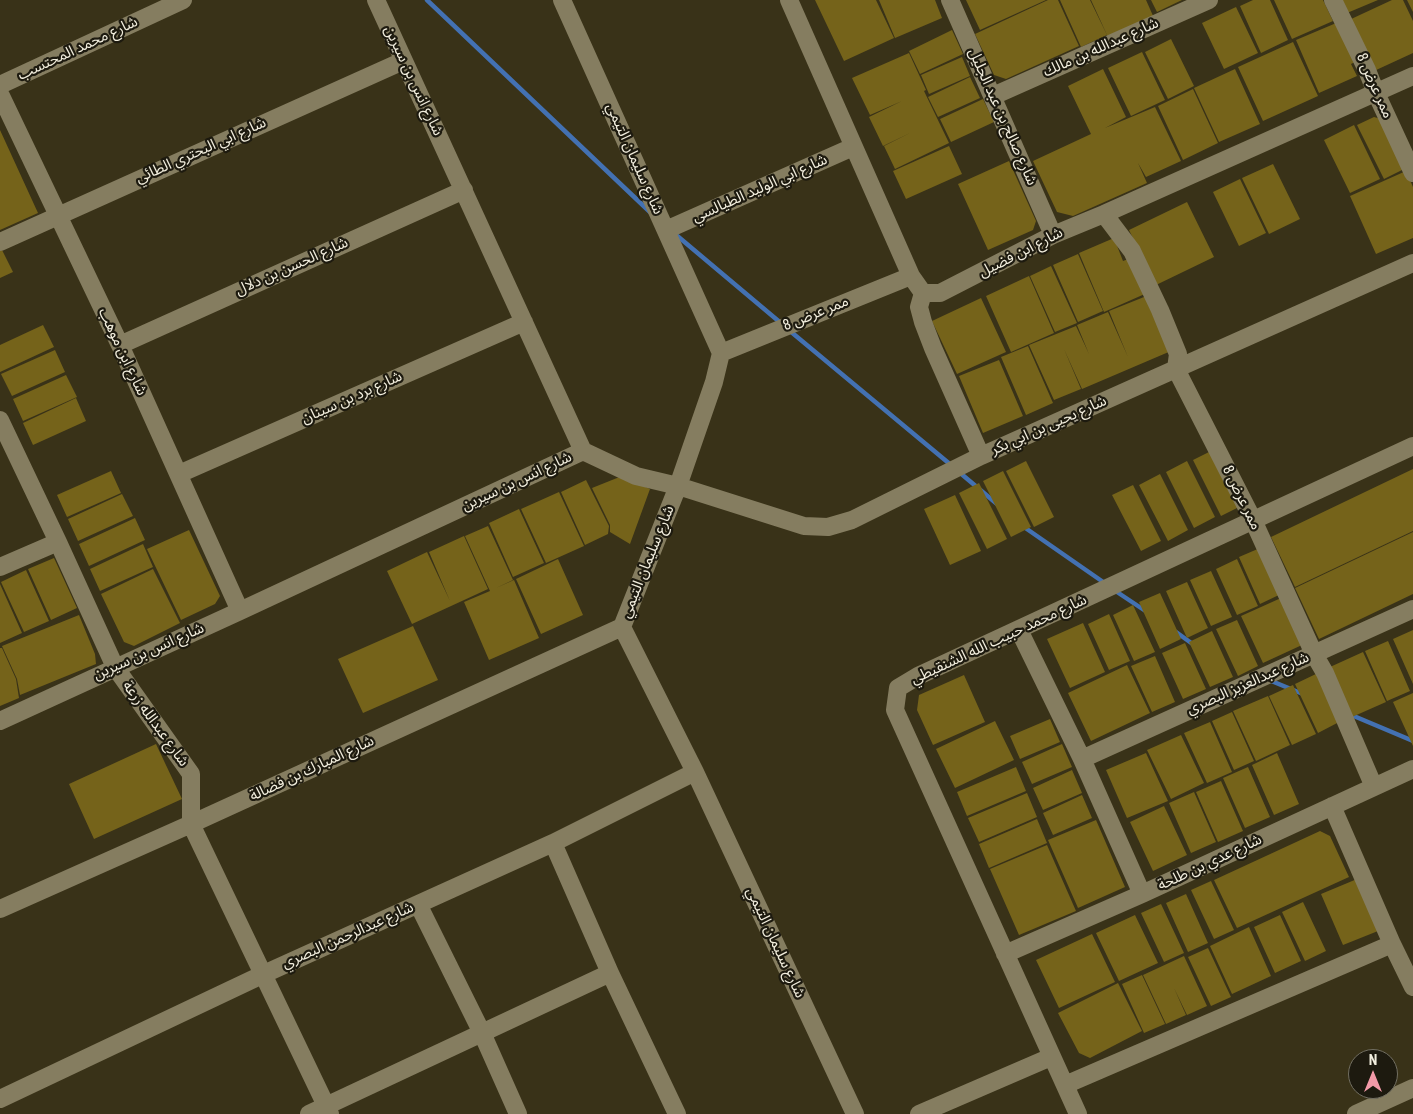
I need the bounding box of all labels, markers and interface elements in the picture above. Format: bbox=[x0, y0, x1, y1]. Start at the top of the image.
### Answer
street label: شارع محمد المحتسب bbox=[15, 13, 141, 85]
street label: شارع عبدالله بن مالك bbox=[1040, 14, 1162, 82]
street label: شارع انس بن سيرين bbox=[380, 23, 446, 139]
street label: شارع صالح بن عبد الجليل bbox=[964, 46, 1040, 188]
street label: ممر عرض 8 bbox=[1352, 51, 1396, 121]
street label: شارع سليمان التيمي bbox=[601, 101, 667, 217]
street label: شارع ابي البحتري الطائي bbox=[133, 114, 269, 188]
street label: شارع ابي الوليد الطيالسي bbox=[690, 151, 830, 227]
street label: شارع ابن فضيل bbox=[976, 224, 1066, 282]
street label: شارع الحسن بن دلال bbox=[233, 234, 351, 300]
street label: ممر عرض 8 bbox=[780, 293, 852, 335]
street label: شارع ابن موهب bbox=[94, 305, 150, 399]
street label: شارع برد بن سينان bbox=[299, 368, 405, 428]
street label: شارع يحيى بن ابي بكر bbox=[988, 392, 1110, 460]
street label: شارع انس بن سيرين bbox=[459, 449, 575, 515]
street label: ممر عرض 8 bbox=[1218, 463, 1264, 533]
street label: شارع سليمان التيمي bbox=[617, 503, 679, 621]
street label: شارع محمد حبيب الله الشنقيطي bbox=[908, 591, 1090, 689]
street label: شارع انس بن سيرين bbox=[91, 619, 207, 685]
street label: شارع عبدالعزيز البصري bbox=[1184, 649, 1312, 719]
street label: شارع عبدالله زرعة bbox=[118, 678, 192, 770]
street label: شارع المبارك بن فضالة bbox=[247, 732, 377, 806]
street label: شارع عدي بن طلحة bbox=[1155, 831, 1265, 895]
street label: شارع سليمان التيمي bbox=[742, 885, 808, 1001]
street label: شارع عبدالرحمن البصري bbox=[279, 899, 417, 973]
north arrow bbox=[1348, 1049, 1398, 1099]
text: N bbox=[1369, 1052, 1377, 1068]

